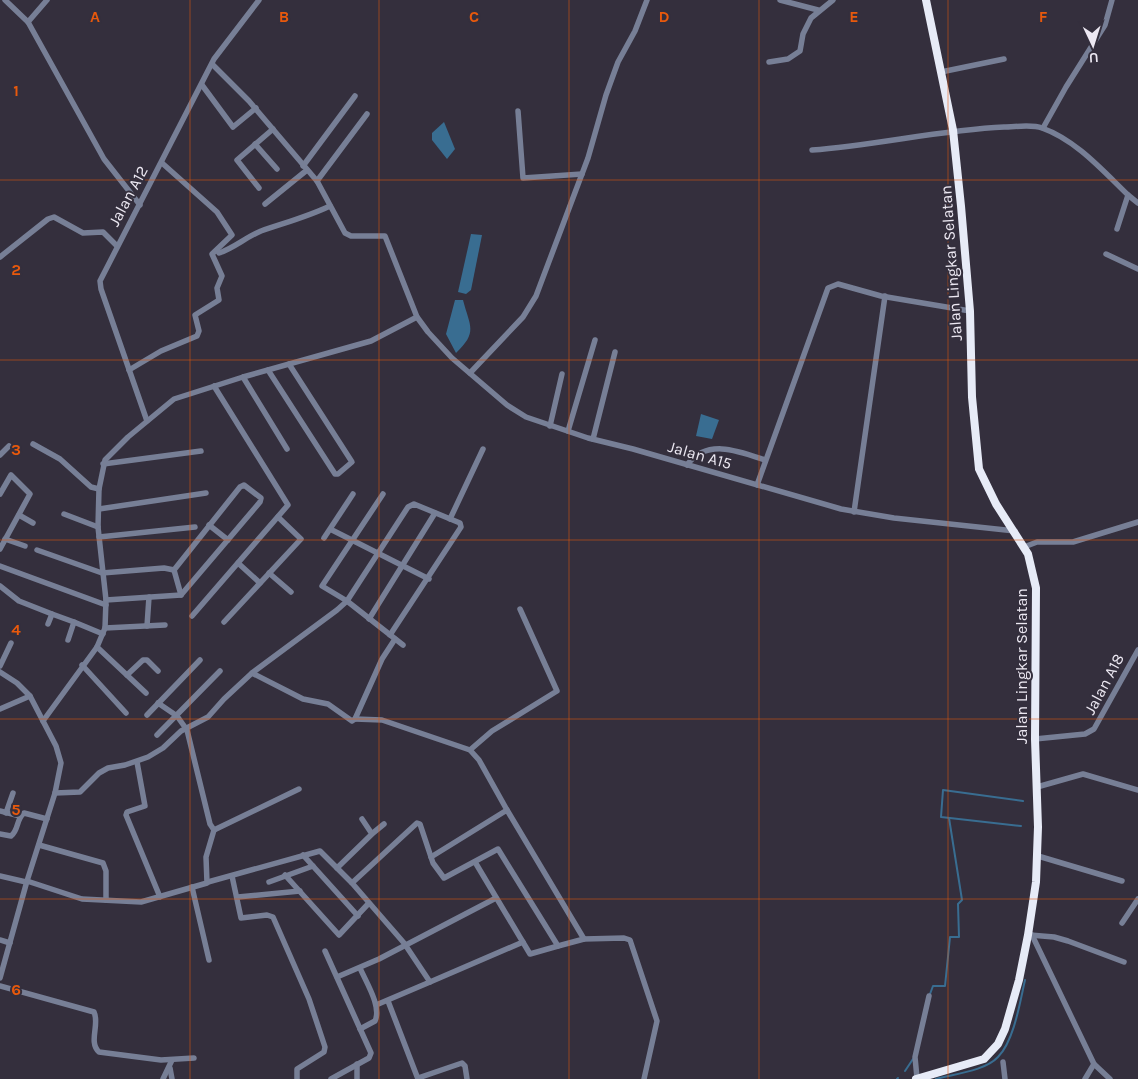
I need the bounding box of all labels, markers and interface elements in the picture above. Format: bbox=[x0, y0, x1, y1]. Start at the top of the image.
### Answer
text: A bbox=[90, 7, 100, 26]
text: B bbox=[279, 7, 289, 26]
text: C bbox=[469, 7, 479, 26]
text: D bbox=[659, 7, 670, 26]
text: E bbox=[849, 7, 859, 26]
text: F bbox=[1039, 7, 1048, 26]
north arrow bbox=[1068, 20, 1118, 70]
text: U bbox=[1088, 49, 1099, 66]
text: 1 bbox=[13, 81, 19, 100]
street label: Jalan A12 bbox=[104, 163, 152, 229]
street label: Jalan Lingkar Selatan bbox=[936, 185, 966, 341]
text: 2 bbox=[11, 260, 21, 279]
street label: Jalan A15 bbox=[666, 437, 734, 473]
text: 3 bbox=[11, 440, 21, 459]
street label: Jalan Lingkar Selatan bbox=[1012, 588, 1031, 744]
text: 4 bbox=[11, 620, 21, 639]
street label: Jalan A18 bbox=[1080, 650, 1128, 718]
text: 5 bbox=[11, 800, 21, 819]
text: 6 bbox=[11, 980, 21, 999]

